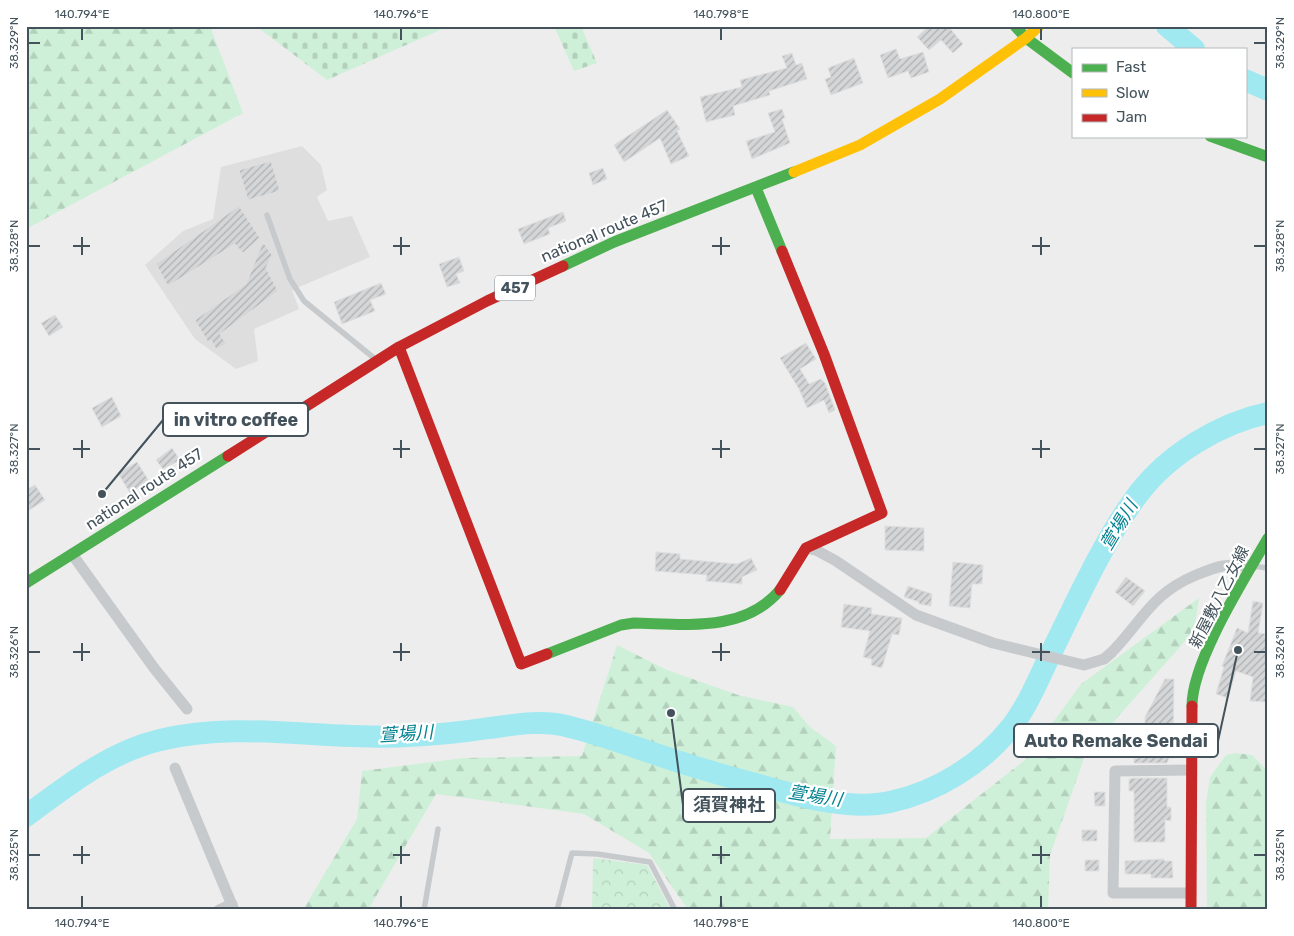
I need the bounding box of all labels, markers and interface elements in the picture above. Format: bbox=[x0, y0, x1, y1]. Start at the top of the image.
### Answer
text: 140.794°E bbox=[54, 7, 110, 21]
text: 140.796°E bbox=[373, 7, 429, 21]
text: 140.798°E bbox=[693, 7, 749, 21]
text: 140.800°E bbox=[1012, 7, 1070, 21]
text: 38.329°N bbox=[7, 17, 21, 69]
text: 38.329°N bbox=[1273, 17, 1287, 69]
legend bbox=[1072, 48, 1246, 138]
text: Fast bbox=[1116, 58, 1146, 76]
text: Slow bbox=[1116, 84, 1149, 102]
text: Jam bbox=[1116, 108, 1147, 126]
street label: national route 457 bbox=[538, 196, 670, 266]
text: 38.328°N bbox=[7, 220, 21, 272]
text: 38.328°N bbox=[1273, 220, 1287, 272]
road number: 457 bbox=[495, 276, 535, 300]
callout: in vitro coffee bbox=[163, 403, 308, 436]
text: in vitro coffee bbox=[174, 409, 299, 431]
text: 38.327°N bbox=[7, 423, 21, 475]
text: 38.327°N bbox=[1273, 423, 1287, 475]
street label: national route 457 bbox=[82, 444, 206, 534]
water label: 萱場川 bbox=[1096, 494, 1143, 554]
street label: 新屋敷八乙女線 bbox=[1185, 543, 1253, 651]
text: 38.326°N bbox=[7, 626, 21, 678]
text: 38.326°N bbox=[1273, 626, 1287, 678]
water label: 萱場川 bbox=[378, 721, 436, 747]
callout: Auto Remake Sendai bbox=[1014, 724, 1218, 757]
text: Auto Remake Sendai bbox=[1024, 730, 1208, 752]
water label: 萱場川 bbox=[787, 781, 845, 811]
callout: 須賀神社 bbox=[683, 789, 775, 822]
text: 須賀神社 bbox=[693, 794, 765, 816]
text: 38.325°N bbox=[7, 829, 21, 881]
text: 38.325°N bbox=[1273, 829, 1287, 881]
text: 140.794°E bbox=[54, 916, 110, 930]
text: 140.796°E bbox=[373, 916, 429, 930]
text: 140.798°E bbox=[693, 916, 749, 930]
text: 140.800°E bbox=[1012, 916, 1070, 930]

